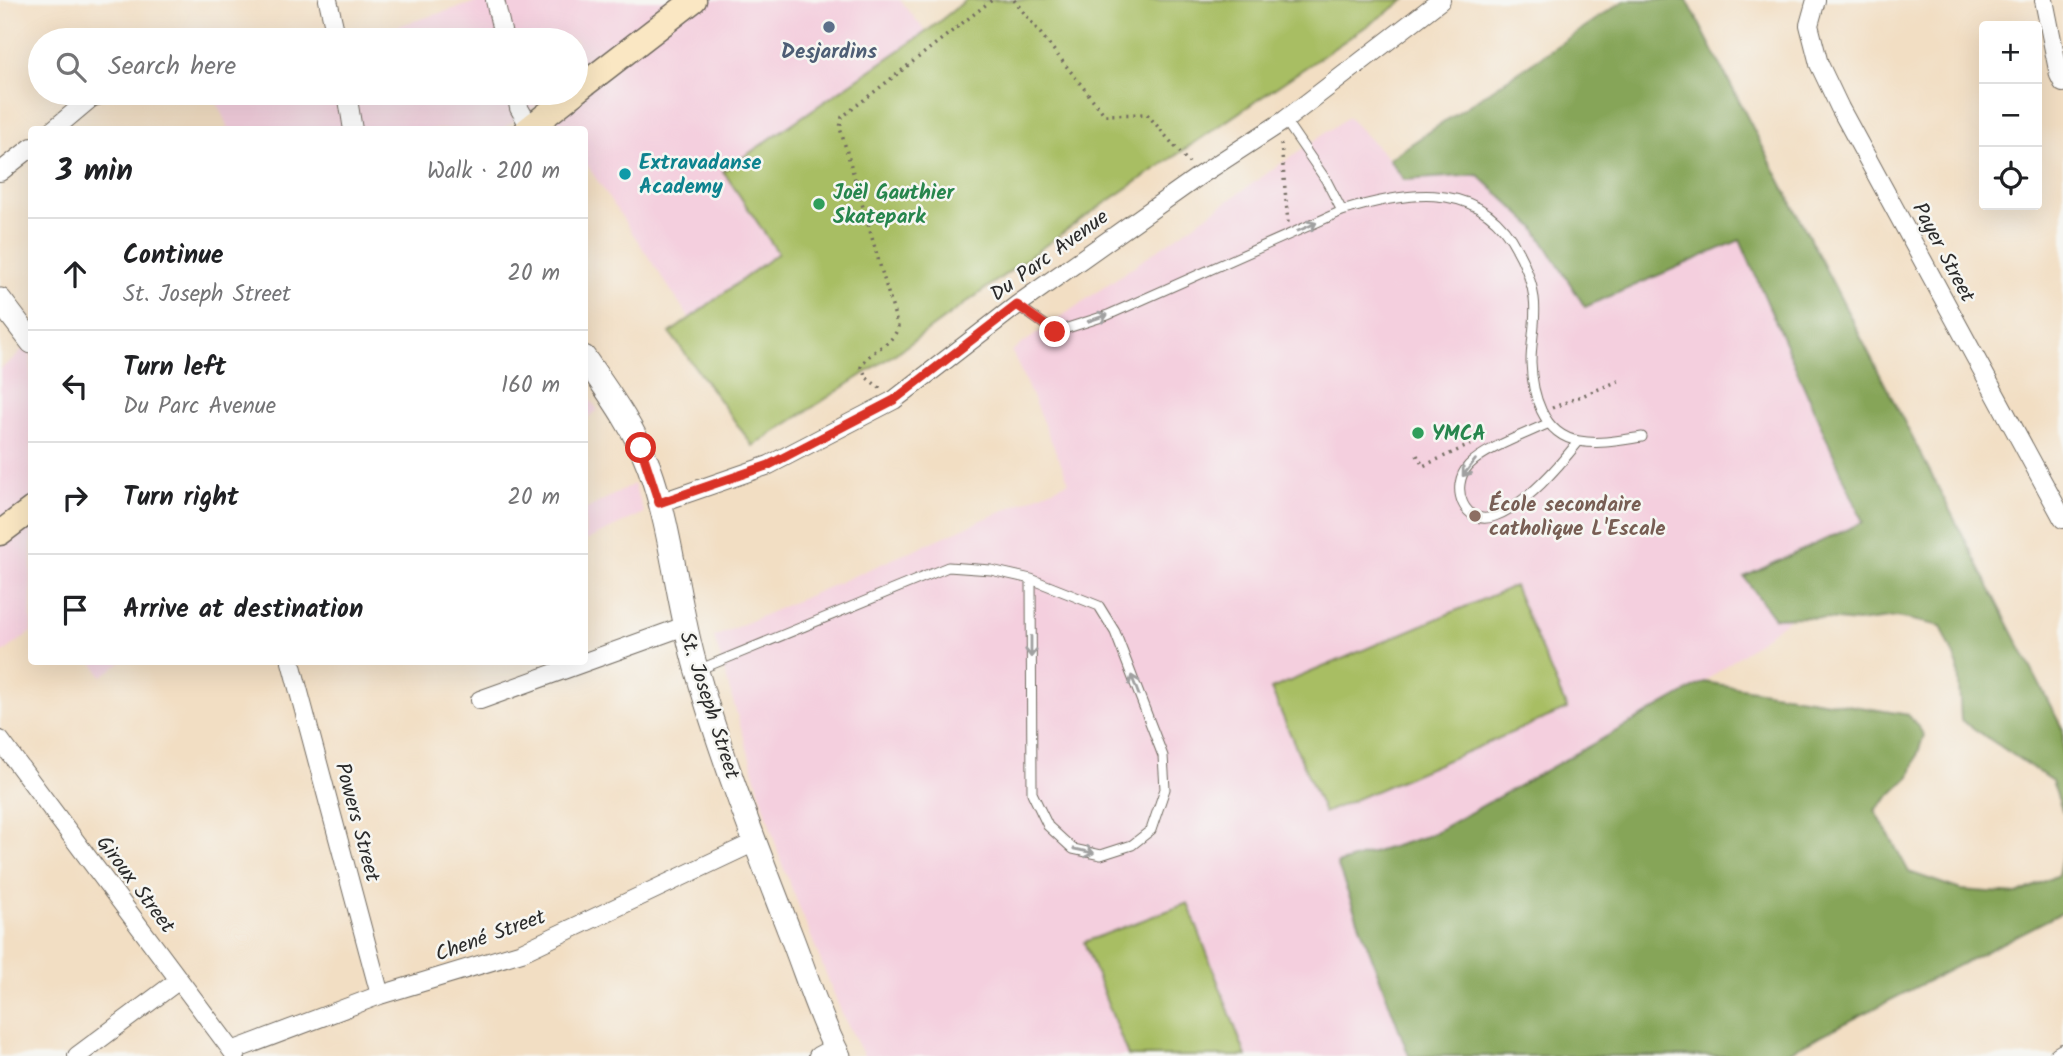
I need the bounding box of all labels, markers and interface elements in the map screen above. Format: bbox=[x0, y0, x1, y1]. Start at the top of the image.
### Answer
marker: Desjardins bbox=[821, 19, 837, 35]
map controls bbox=[1979, 21, 2042, 210]
button: + bbox=[1979, 21, 2042, 84]
search box bbox=[28, 28, 588, 105]
place label: Desjardins bbox=[781, 36, 877, 69]
text: Search here bbox=[108, 46, 236, 88]
icon: search bbox=[52, 48, 90, 86]
button: − bbox=[1979, 84, 2042, 147]
place label: Extravadanse Academy bbox=[639, 147, 762, 204]
button: locate bbox=[1979, 147, 2042, 210]
text: 3 min bbox=[56, 148, 133, 196]
text: Walk · 200 m bbox=[427, 154, 560, 190]
marker: Extravadanse Academy bbox=[617, 166, 633, 182]
place label: Joël Gauthier Skatepark bbox=[833, 177, 955, 234]
marker: Joël Gauthier Skatepark bbox=[811, 196, 827, 212]
street label: Payer Street bbox=[1902, 197, 1983, 309]
street label: Du Parc Avenue bbox=[984, 201, 1117, 311]
one-way arrow bbox=[1296, 220, 1317, 233]
text: Continue bbox=[123, 235, 224, 277]
icon: ahead bbox=[56, 255, 94, 293]
text: 20 m bbox=[508, 256, 560, 292]
text: St. Joseph Street bbox=[123, 277, 291, 313]
one-way arrow bbox=[1087, 311, 1109, 323]
route end bbox=[1039, 316, 1070, 347]
text: Turn left bbox=[123, 347, 226, 389]
icon: left bbox=[56, 367, 94, 405]
text: 160 m bbox=[501, 368, 560, 404]
text: Du Parc Avenue bbox=[123, 389, 276, 425]
place label: YMCA bbox=[1432, 418, 1486, 451]
marker: YMCA bbox=[1410, 425, 1426, 441]
route start bbox=[625, 432, 656, 463]
one-way arrow bbox=[1462, 458, 1477, 476]
text: Turn right bbox=[123, 477, 239, 519]
icon: right bbox=[56, 479, 94, 517]
text: 20 m bbox=[508, 480, 560, 516]
place label: École secondaire catholique L'Escale bbox=[1489, 489, 1666, 546]
marker: École secondaire catholique L'Escale bbox=[1467, 508, 1483, 524]
text: Arrive at destination bbox=[123, 589, 363, 631]
icon: arrive bbox=[56, 591, 94, 629]
street label: St. Joseph Street bbox=[669, 627, 748, 784]
one-way arrow bbox=[1024, 636, 1038, 659]
one-way arrow bbox=[1128, 674, 1141, 696]
street label: Powers Street bbox=[325, 759, 389, 886]
street label: Giroux Street bbox=[87, 829, 183, 941]
one-way arrow bbox=[1072, 845, 1095, 859]
street label: Chené Street bbox=[431, 901, 551, 972]

